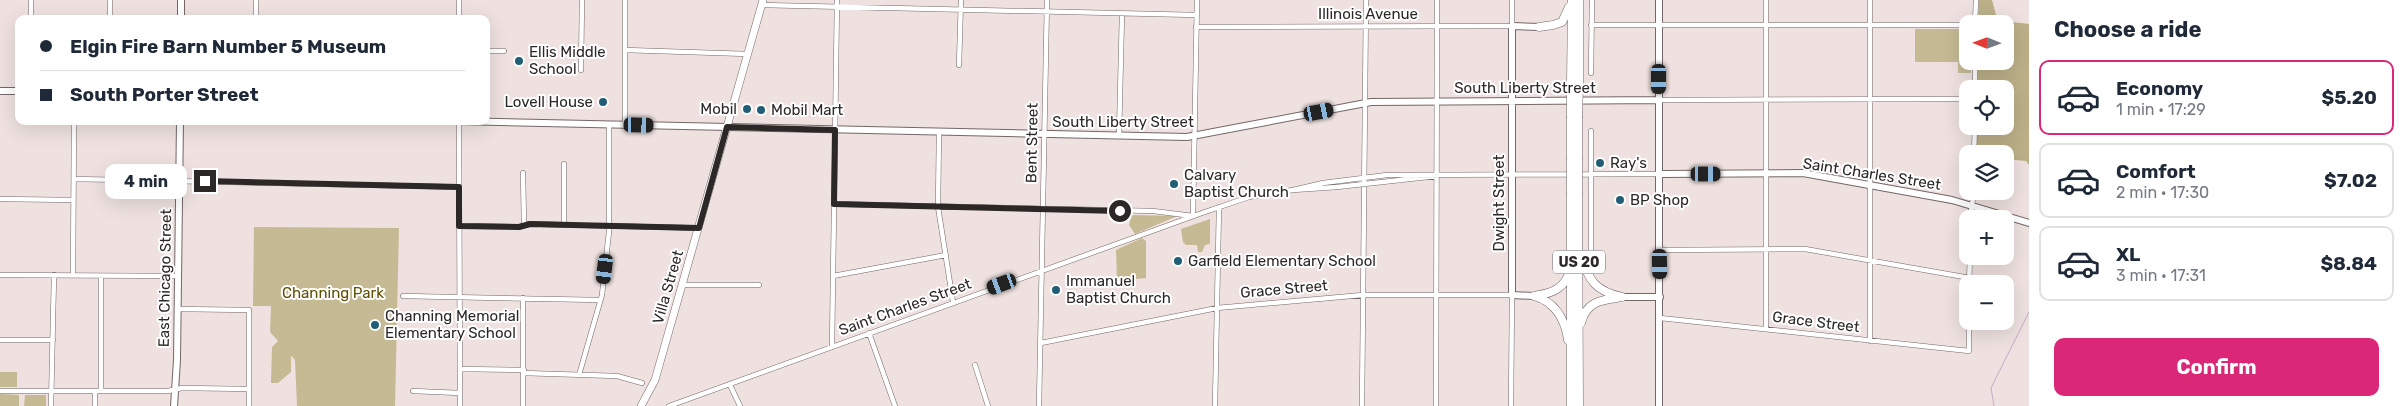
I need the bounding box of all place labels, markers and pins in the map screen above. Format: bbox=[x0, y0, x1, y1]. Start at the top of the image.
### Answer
place label: Ellis Middle School bbox=[529, 43, 606, 78]
marker: Ellis Middle School bbox=[513, 55, 525, 67]
place label: Lovell House bbox=[505, 93, 593, 111]
marker: Lovell House bbox=[597, 96, 609, 108]
place label: Mobil bbox=[700, 100, 737, 118]
place label: Mobil Mart bbox=[771, 101, 843, 119]
marker: Mobil bbox=[741, 103, 753, 115]
marker: Mobil Mart bbox=[755, 104, 767, 116]
place label: Ray's bbox=[1610, 154, 1647, 172]
marker: Ray's bbox=[1594, 157, 1606, 169]
place label: Calvary Baptist Church bbox=[1184, 166, 1289, 201]
marker: Calvary Baptist Church bbox=[1168, 178, 1180, 190]
place label: BP Shop bbox=[1630, 191, 1689, 209]
marker: BP Shop bbox=[1614, 194, 1626, 206]
place label: Garfield Elementary School bbox=[1188, 252, 1376, 270]
marker: Garfield Elementary School bbox=[1172, 255, 1184, 267]
place label: Immanuel Baptist Church bbox=[1066, 272, 1171, 307]
marker: Immanuel Baptist Church bbox=[1050, 284, 1062, 296]
place label: Channing Memorial Elementary School bbox=[385, 307, 519, 342]
marker: Channing Memorial Elementary School bbox=[369, 319, 381, 331]

